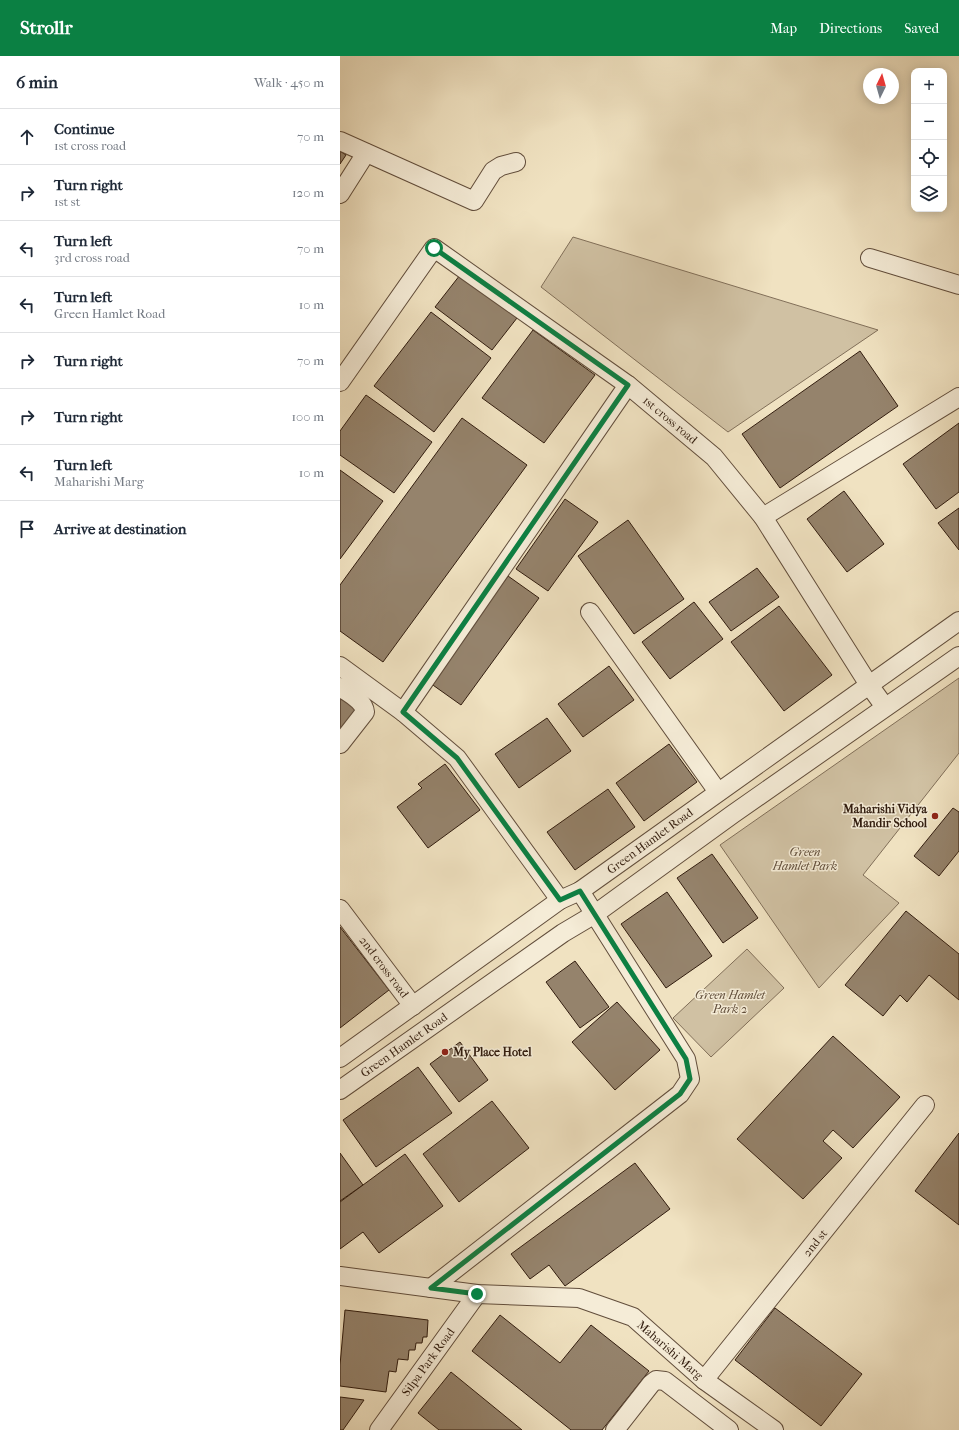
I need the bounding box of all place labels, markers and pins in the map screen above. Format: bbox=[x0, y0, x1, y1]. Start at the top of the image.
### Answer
place label: Maharishi Vidya Mandir School bbox=[842, 802, 928, 830]
marker: Maharishi Vidya Mandir School bbox=[930, 811, 940, 821]
place label: My Place Hotel bbox=[452, 1045, 532, 1060]
marker: My Place Hotel bbox=[440, 1047, 450, 1057]

